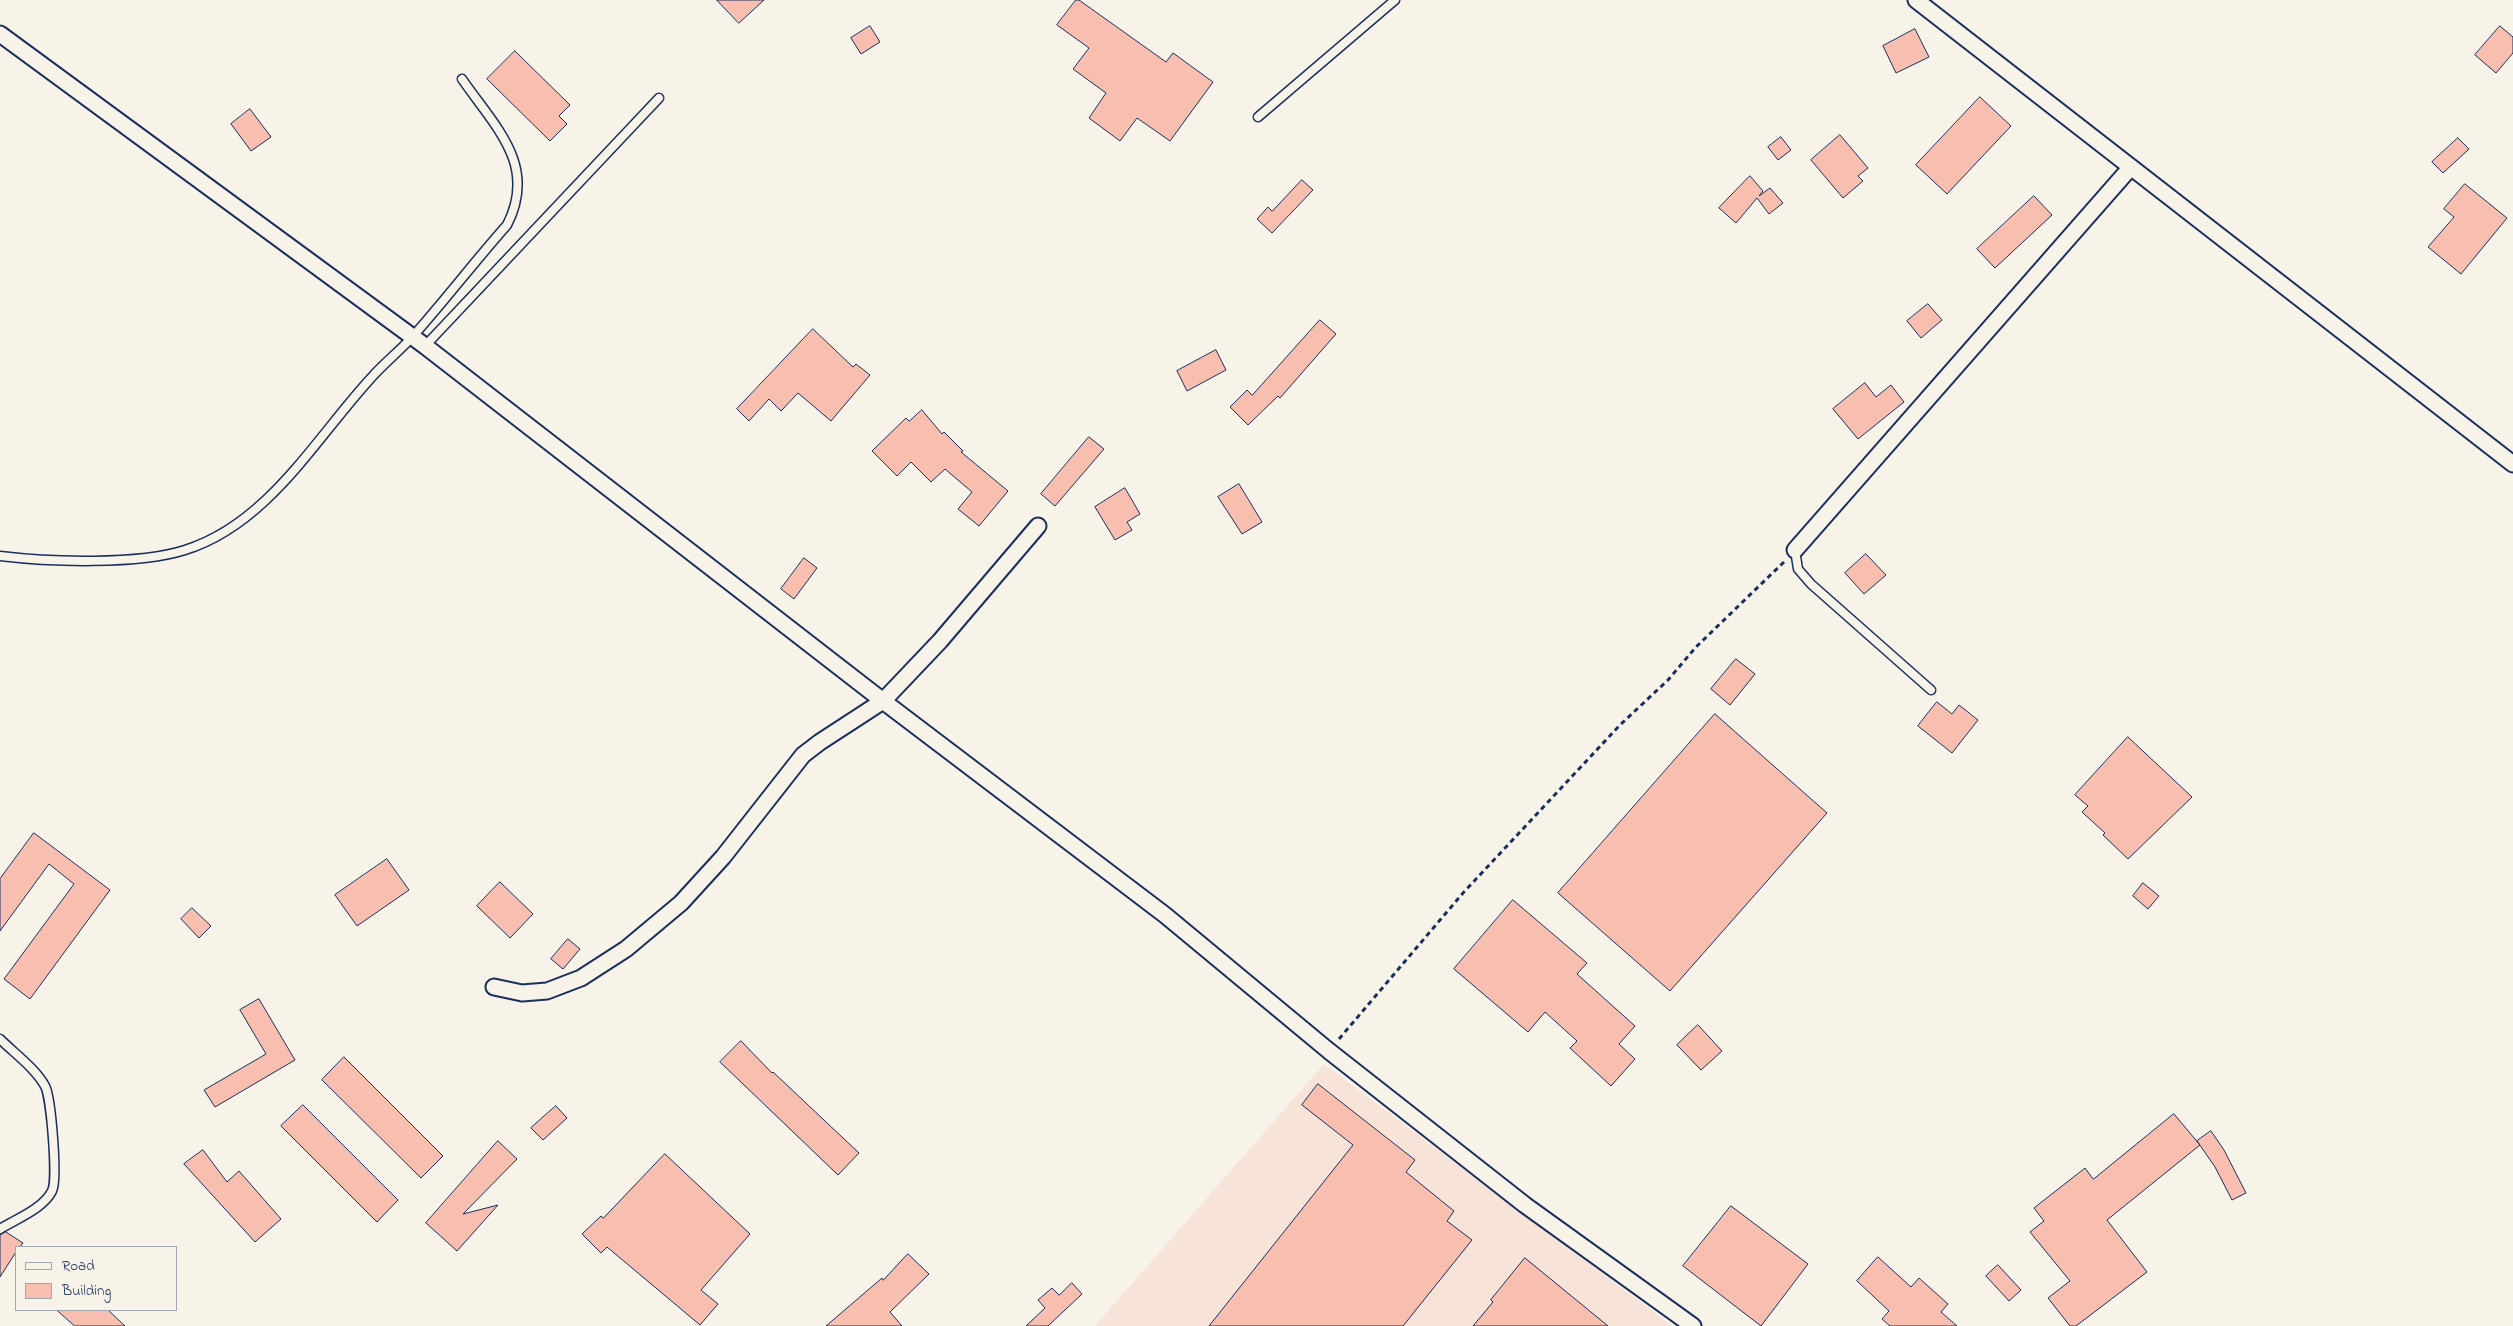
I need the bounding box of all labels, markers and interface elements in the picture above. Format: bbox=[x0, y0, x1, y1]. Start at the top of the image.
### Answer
legend bbox=[15, 1246, 178, 1311]
text: Road bbox=[62, 1255, 95, 1277]
text: Building bbox=[62, 1280, 111, 1302]

